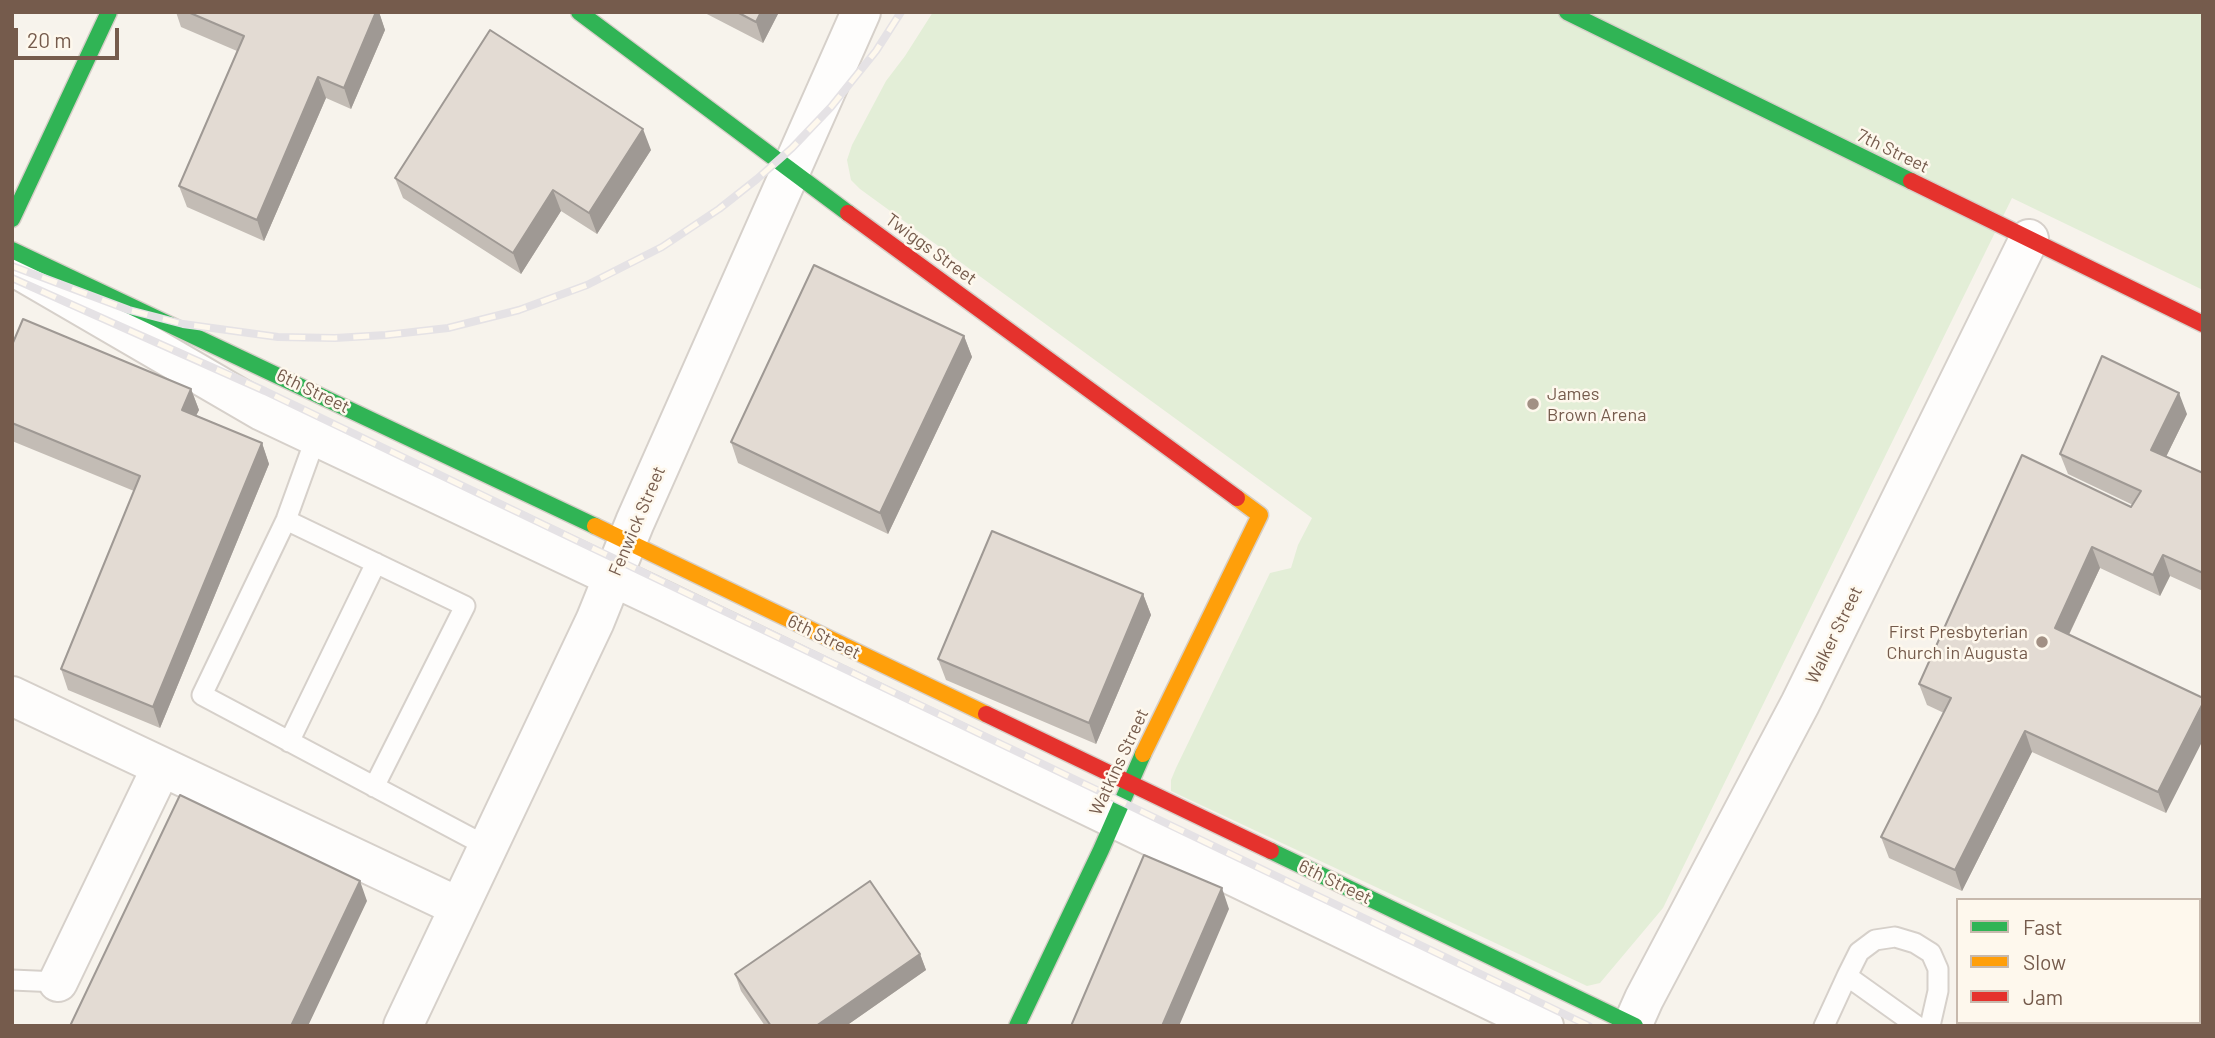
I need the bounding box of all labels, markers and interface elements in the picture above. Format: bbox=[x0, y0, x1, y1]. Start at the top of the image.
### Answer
scale bar bbox=[18, 14, 122, 58]
text: 20 m bbox=[27, 27, 72, 52]
street label: 7th Street bbox=[1853, 124, 1933, 178]
street label: Twiggs Street bbox=[881, 209, 981, 289]
street label: 6th Street bbox=[273, 364, 353, 418]
place label: James Brown Arena bbox=[1547, 383, 1646, 426]
marker: James Brown Arena bbox=[1525, 396, 1541, 412]
street label: Fenwick Street bbox=[604, 463, 670, 579]
street label: Walker Street bbox=[1801, 583, 1867, 687]
street label: 6th Street bbox=[784, 610, 864, 664]
place label: First Presbyterian Church in Augusta bbox=[1886, 621, 2028, 664]
marker: First Presbyterian Church in Augusta bbox=[2034, 634, 2050, 650]
street label: Watkins Street bbox=[1085, 705, 1153, 819]
street label: 6th Street bbox=[1295, 855, 1375, 909]
legend bbox=[1956, 898, 2201, 1024]
text: Fast bbox=[2023, 914, 2063, 939]
text: Slow bbox=[2023, 949, 2066, 974]
text: Jam bbox=[2023, 984, 2063, 1009]

